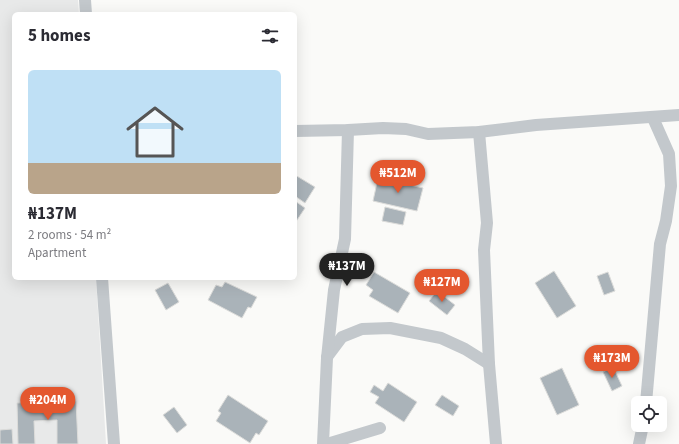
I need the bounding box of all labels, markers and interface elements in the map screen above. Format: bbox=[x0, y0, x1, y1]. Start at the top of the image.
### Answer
text: 5 homes bbox=[28, 24, 90, 48]
icon: filters bbox=[259, 25, 281, 47]
icon: home bbox=[119, 96, 191, 168]
pin: ₦512M bbox=[370, 160, 426, 194]
text: ₦512M bbox=[379, 164, 417, 182]
text: ₦137M bbox=[28, 202, 77, 226]
text: 2 rooms · 54 m² bbox=[28, 226, 111, 244]
text: Apartment bbox=[28, 244, 86, 262]
pin: ₦137M bbox=[319, 253, 375, 287]
text: ₦137M bbox=[328, 257, 366, 275]
pin: ₦127M bbox=[414, 269, 470, 303]
text: ₦127M bbox=[423, 273, 461, 291]
pin: ₦173M bbox=[584, 345, 640, 379]
text: ₦173M bbox=[593, 349, 631, 367]
pin: ₦204M bbox=[20, 387, 76, 421]
text: ₦204M bbox=[29, 391, 67, 409]
map controls bbox=[631, 396, 667, 432]
button: locate bbox=[631, 396, 667, 432]

